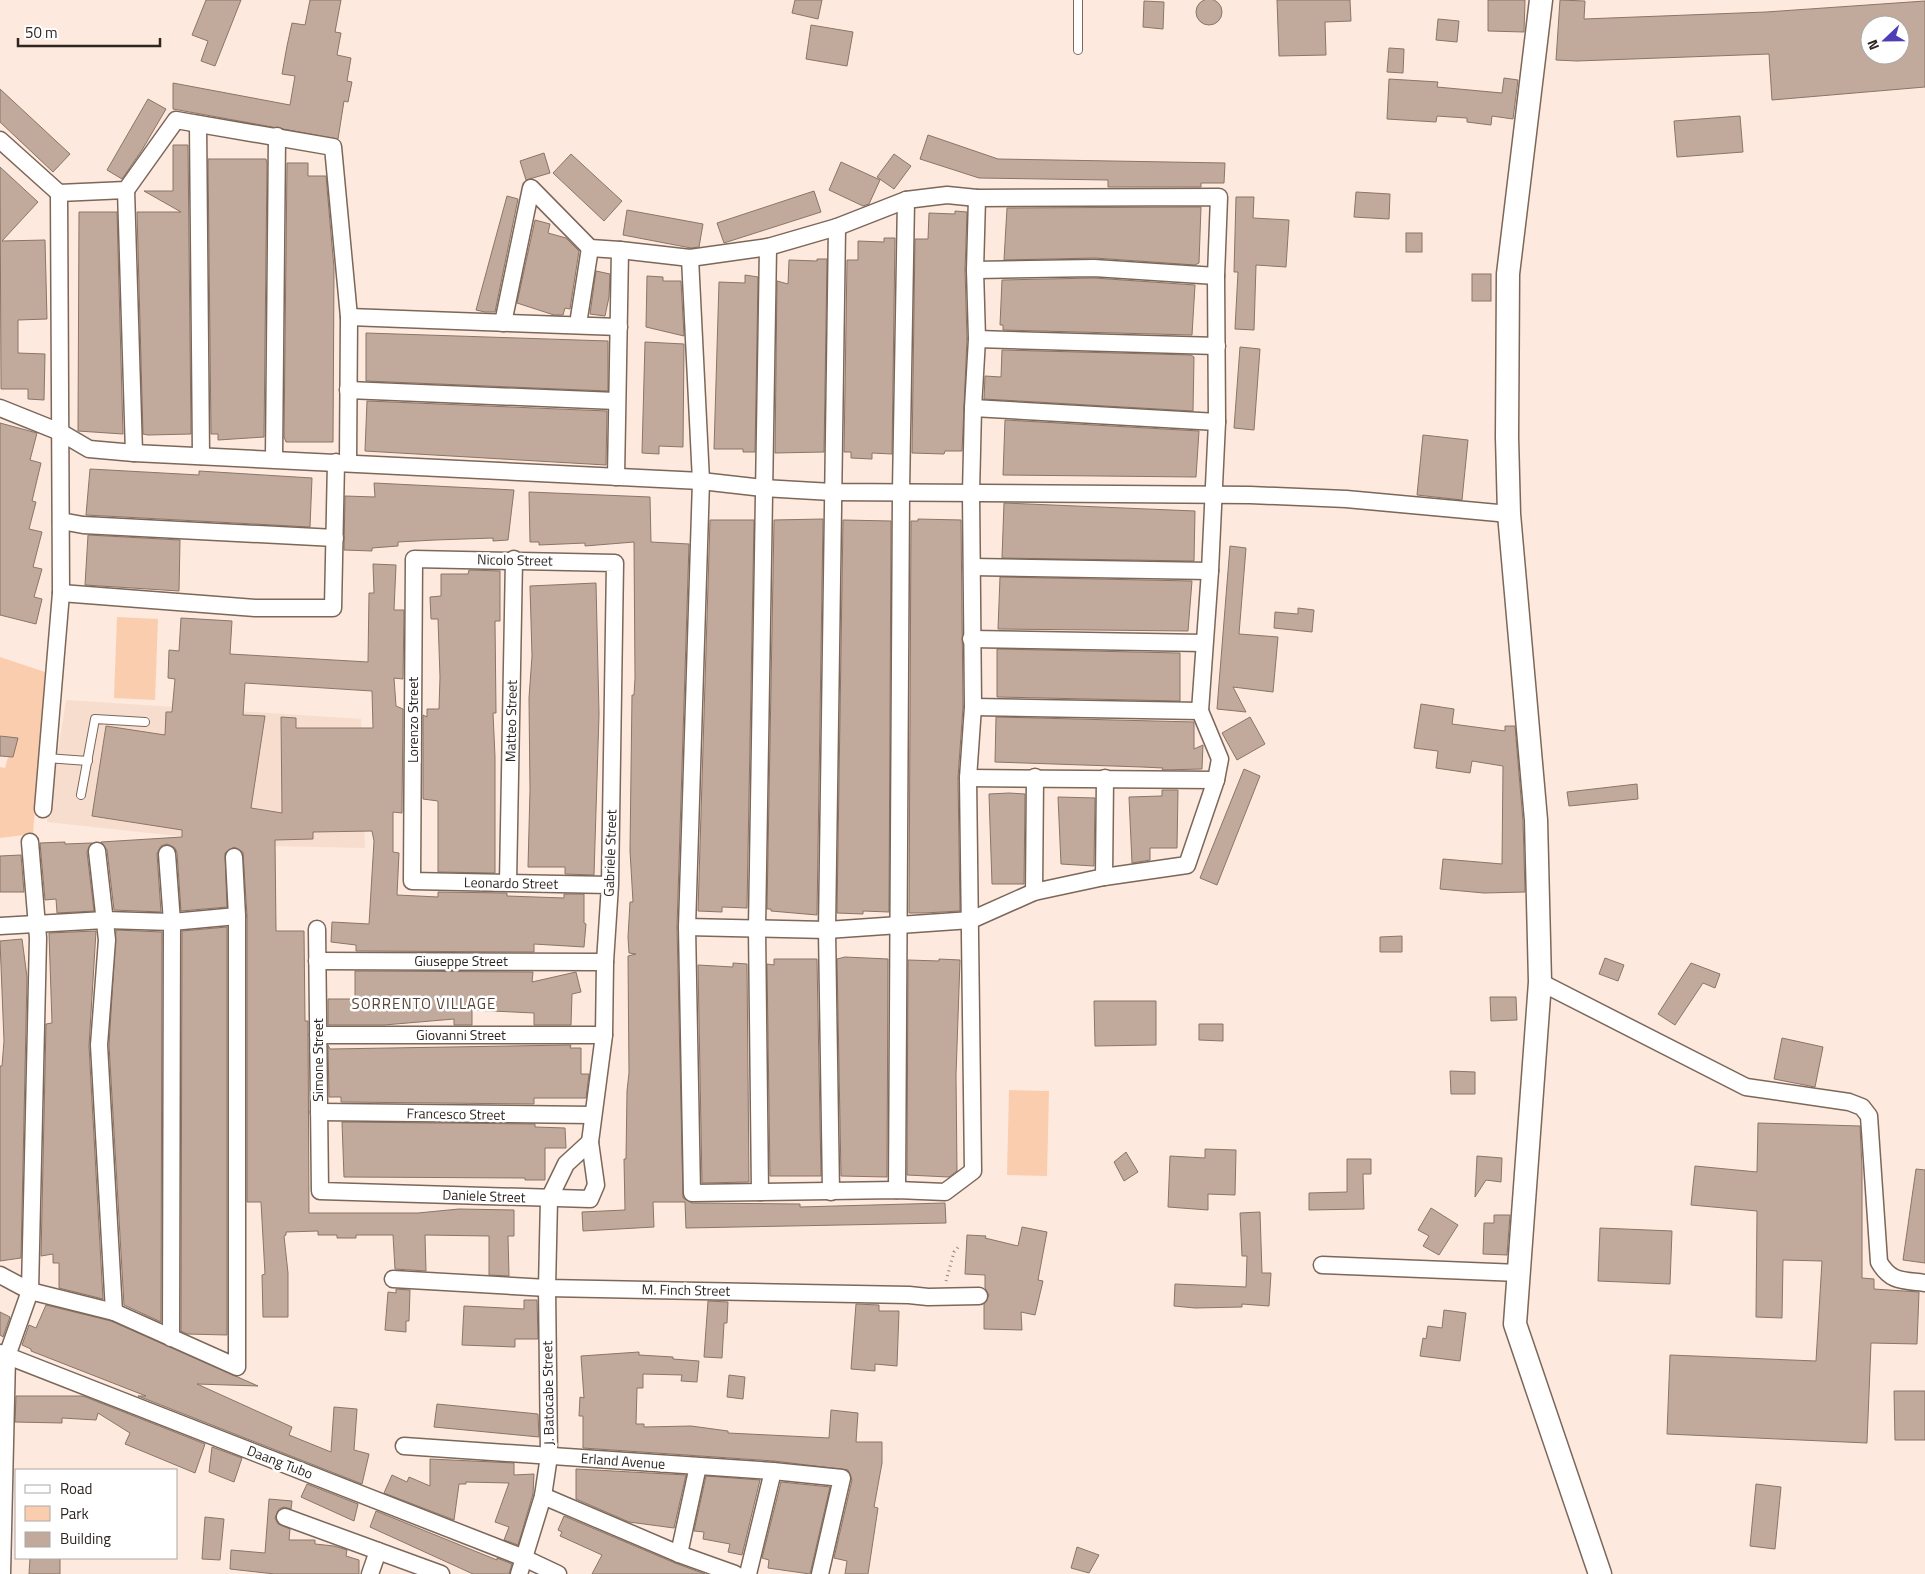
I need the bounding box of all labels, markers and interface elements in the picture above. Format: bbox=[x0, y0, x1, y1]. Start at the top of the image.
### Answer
scale bar bbox=[18, 15, 160, 47]
north arrow bbox=[1860, 15, 1910, 65]
text: 50 m bbox=[25, 21, 58, 44]
text: N bbox=[1861, 37, 1884, 53]
street label: Nicolo Street bbox=[477, 548, 553, 571]
street label: Lorenzo Street bbox=[402, 677, 423, 763]
street label: Matteo Street bbox=[499, 680, 522, 762]
street label: Gabriele Street bbox=[597, 809, 622, 897]
street label: Leonardo Street bbox=[464, 871, 558, 894]
street label: Giuseppe Street bbox=[414, 950, 508, 971]
district label: SORRENTO VILLAGE bbox=[352, 992, 496, 1015]
street label: Simone Street bbox=[307, 1018, 328, 1102]
street label: Giovanni Street bbox=[416, 1024, 506, 1045]
street label: Francesco Street bbox=[407, 1102, 506, 1125]
street label: Daniele Street bbox=[442, 1184, 526, 1207]
street label: M. Finch Street bbox=[642, 1278, 731, 1301]
street label: J. Batocabe Street bbox=[536, 1340, 559, 1446]
street label: Daang Tubo bbox=[244, 1439, 316, 1484]
street label: Erland Avenue bbox=[580, 1447, 666, 1474]
legend bbox=[15, 1469, 178, 1559]
text: Road bbox=[60, 1477, 92, 1500]
text: Park bbox=[60, 1502, 89, 1525]
text: Building bbox=[60, 1527, 111, 1550]

